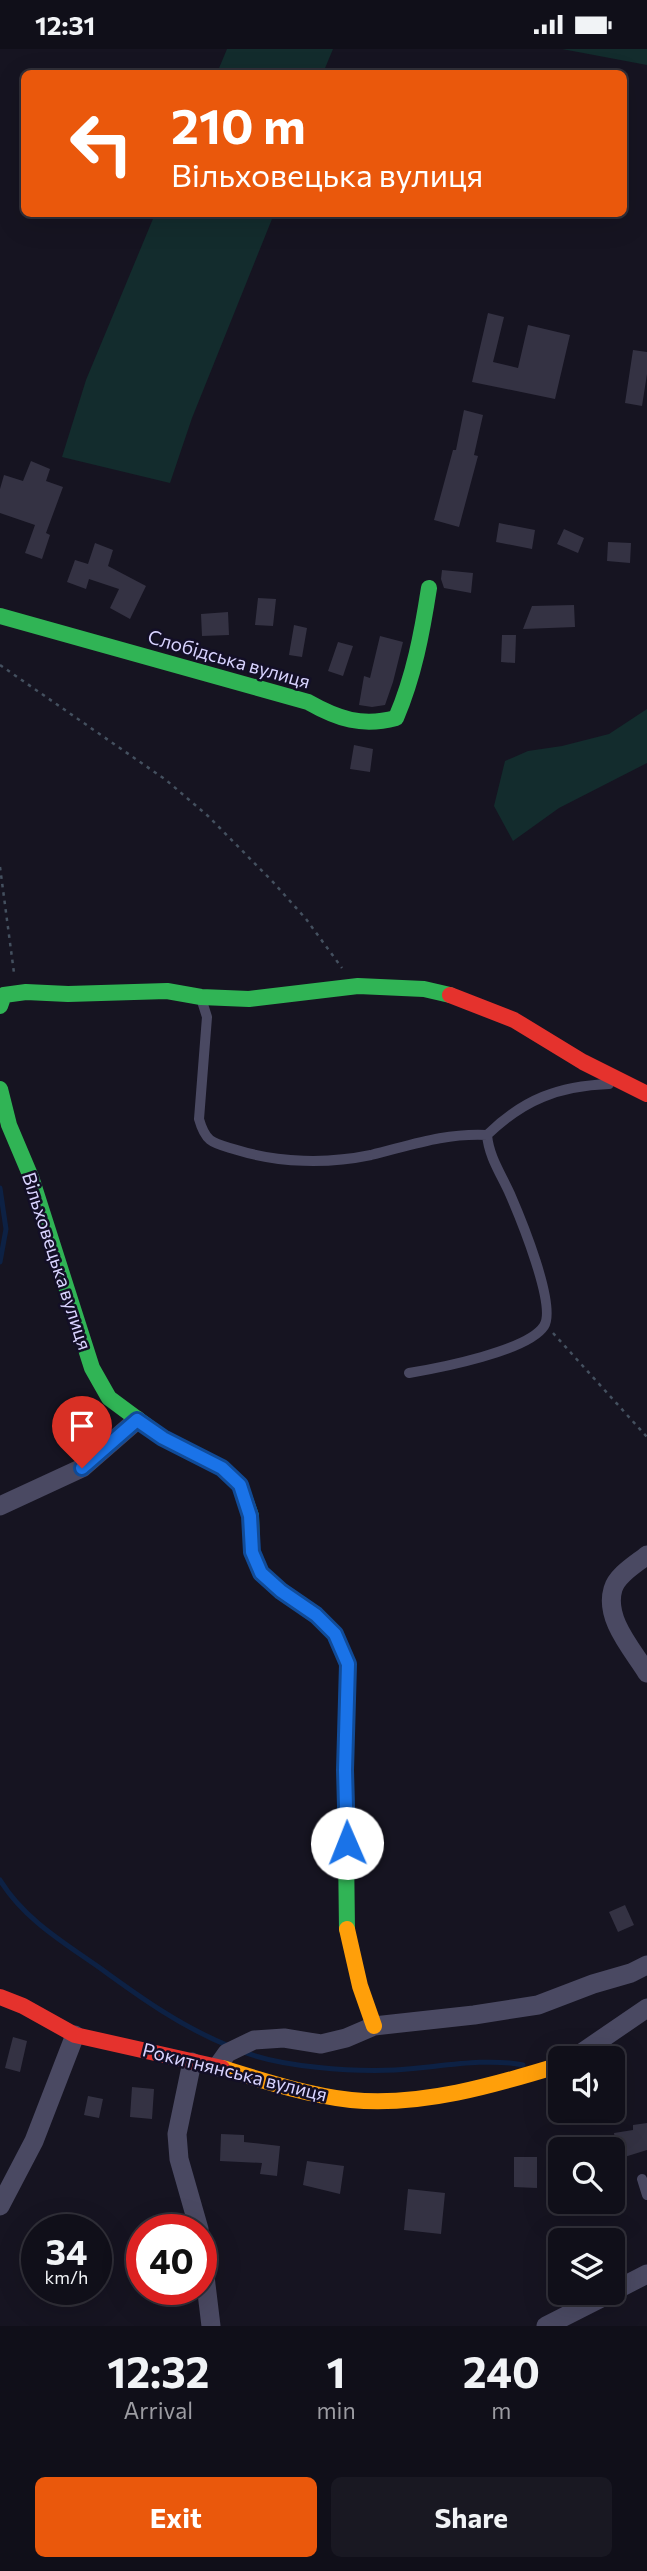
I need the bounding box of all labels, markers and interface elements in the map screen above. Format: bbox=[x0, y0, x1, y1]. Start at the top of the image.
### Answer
text: 12:31 bbox=[35, 9, 95, 40]
text: 210 m bbox=[171, 94, 306, 154]
icon: left bbox=[56, 98, 147, 189]
text: Вільховецька вулиця bbox=[171, 154, 483, 194]
street label: Слобідська вулиця bbox=[145, 624, 313, 693]
street label: Вільховецька вулиця bbox=[18, 1169, 97, 1353]
pin bbox=[52, 1396, 112, 1468]
icon: arrive bbox=[63, 1407, 101, 1445]
position arrow bbox=[310, 1806, 384, 1880]
street label: Рокитнянська вулиця bbox=[140, 2037, 330, 2106]
map controls bbox=[548, 2046, 625, 2305]
button: sound bbox=[548, 2046, 625, 2123]
button: search bbox=[548, 2137, 625, 2214]
speed limit sign: 40 bbox=[126, 2214, 217, 2305]
button: layers bbox=[548, 2228, 625, 2305]
text: 34 bbox=[46, 2229, 87, 2272]
text: km/h bbox=[45, 2266, 88, 2288]
text: 12:32 bbox=[107, 2345, 209, 2397]
text: 1 bbox=[327, 2345, 346, 2397]
text: 240 bbox=[463, 2345, 540, 2397]
text: Arrival bbox=[123, 2396, 193, 2424]
text: min bbox=[316, 2396, 356, 2424]
text: m bbox=[491, 2396, 511, 2424]
button: Exit bbox=[35, 2477, 317, 2557]
button: Share bbox=[331, 2477, 612, 2557]

